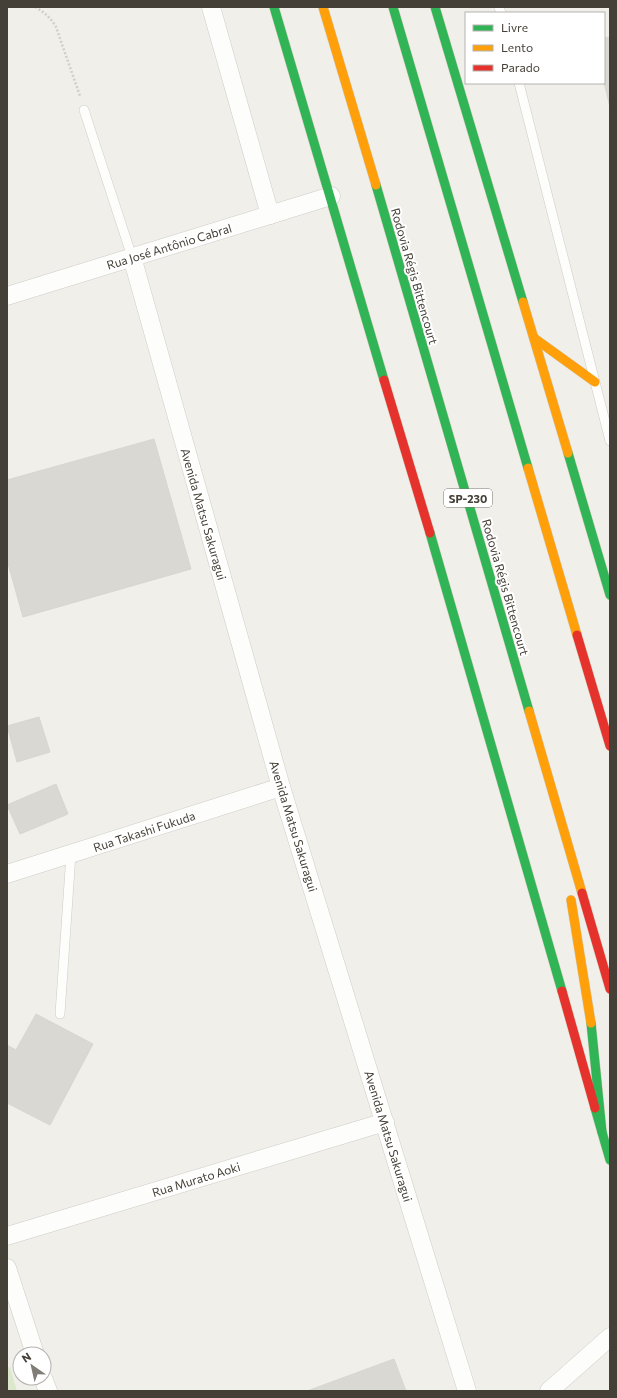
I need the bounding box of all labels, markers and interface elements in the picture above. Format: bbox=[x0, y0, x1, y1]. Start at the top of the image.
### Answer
legend bbox=[465, 12, 605, 84]
text: Livre bbox=[501, 20, 528, 34]
text: Lento bbox=[501, 40, 533, 54]
text: Parado bbox=[501, 60, 540, 74]
street label: Rodovia Régis Bittencourt bbox=[389, 206, 441, 346]
street label: Rua José Antônio Cabral bbox=[105, 220, 234, 273]
street label: Avenida Matsu Sakuragui bbox=[178, 447, 230, 581]
road number: SP-230 bbox=[444, 489, 492, 507]
street label: Rodovia Régis Bittencourt bbox=[480, 517, 532, 657]
street label: Avenida Matsu Sakuragui bbox=[267, 759, 321, 893]
street label: Rua Takashi Fukuda bbox=[91, 808, 197, 854]
street label: Avenida Matsu Sakuragui bbox=[362, 1069, 416, 1203]
street label: Rua Murato Aoki bbox=[150, 1159, 242, 1199]
north arrow bbox=[12, 1346, 52, 1386]
text: N bbox=[19, 1350, 33, 1365]

